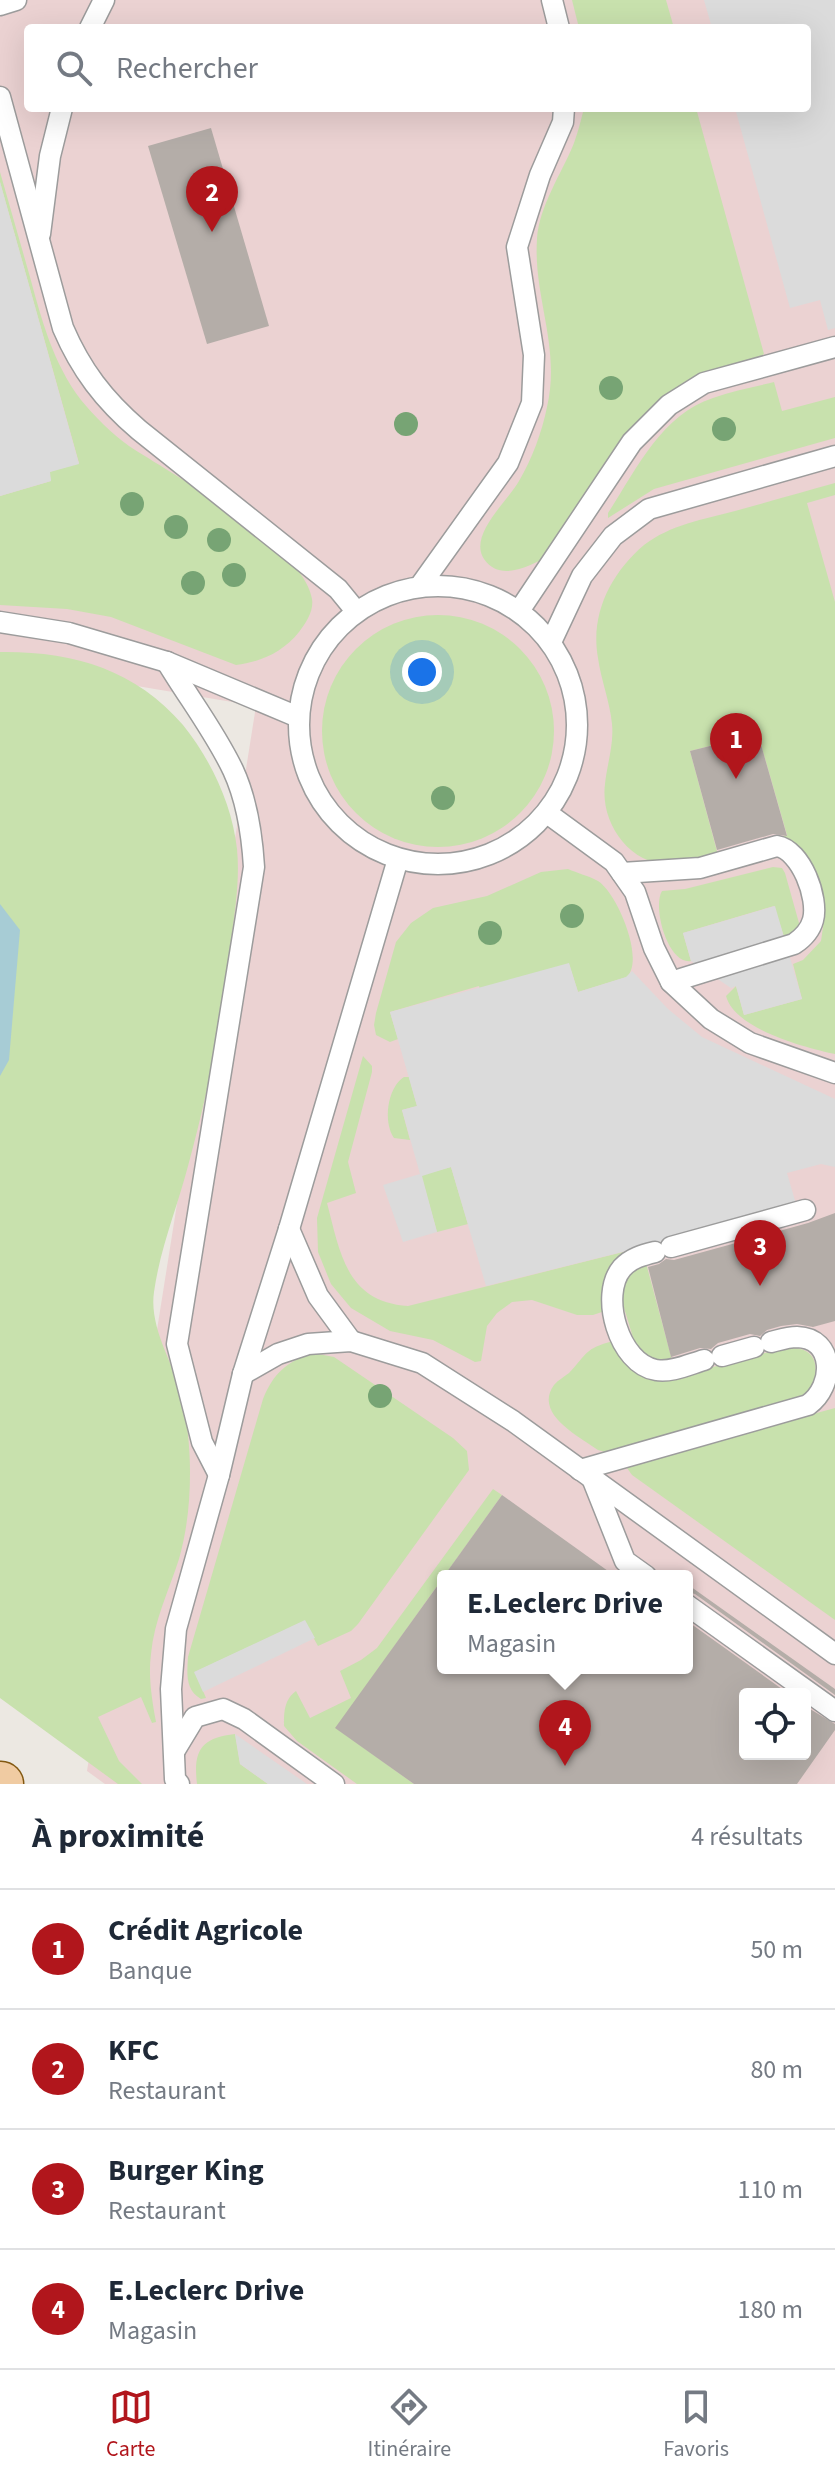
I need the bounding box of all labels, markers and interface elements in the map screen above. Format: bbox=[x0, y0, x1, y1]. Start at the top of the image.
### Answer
search box bbox=[24, 24, 811, 112]
icon: search bbox=[52, 46, 96, 90]
text: Rechercher bbox=[116, 47, 258, 90]
pin: 2 bbox=[186, 166, 238, 232]
your location bbox=[402, 652, 442, 692]
pin: 1 bbox=[710, 713, 762, 779]
pin: 3 bbox=[734, 1220, 786, 1286]
popup bbox=[437, 1570, 693, 1674]
text: E.Leclerc Drive bbox=[467, 1582, 663, 1625]
text: Magasin bbox=[467, 1625, 556, 1662]
map controls bbox=[739, 1688, 811, 1760]
button: locate bbox=[739, 1688, 811, 1760]
pin: 4 bbox=[539, 1700, 591, 1766]
text: À proximité bbox=[32, 1812, 204, 1861]
text: 4 résultats bbox=[691, 1818, 803, 1855]
text: Crédit Agricole bbox=[108, 1909, 303, 1952]
text: 1 bbox=[51, 1931, 65, 1968]
text: 50 m bbox=[750, 1931, 803, 1968]
text: Banque bbox=[108, 1952, 192, 1989]
text: KFC bbox=[108, 2029, 159, 2072]
text: 2 bbox=[51, 2051, 65, 2088]
text: 80 m bbox=[750, 2051, 803, 2088]
text: Restaurant bbox=[108, 2072, 226, 2109]
text: Burger King bbox=[108, 2149, 264, 2192]
text: 3 bbox=[51, 2171, 65, 2208]
text: 110 m bbox=[737, 2171, 803, 2208]
text: Restaurant bbox=[108, 2192, 226, 2229]
text: E.Leclerc Drive bbox=[108, 2269, 304, 2312]
text: 4 bbox=[51, 2291, 65, 2328]
text: 180 m bbox=[737, 2291, 803, 2328]
text: Magasin bbox=[108, 2312, 197, 2349]
tab: Carte bbox=[106, 2385, 155, 2465]
tab: Itinéraire bbox=[368, 2385, 451, 2465]
tab: Favoris bbox=[663, 2385, 729, 2465]

